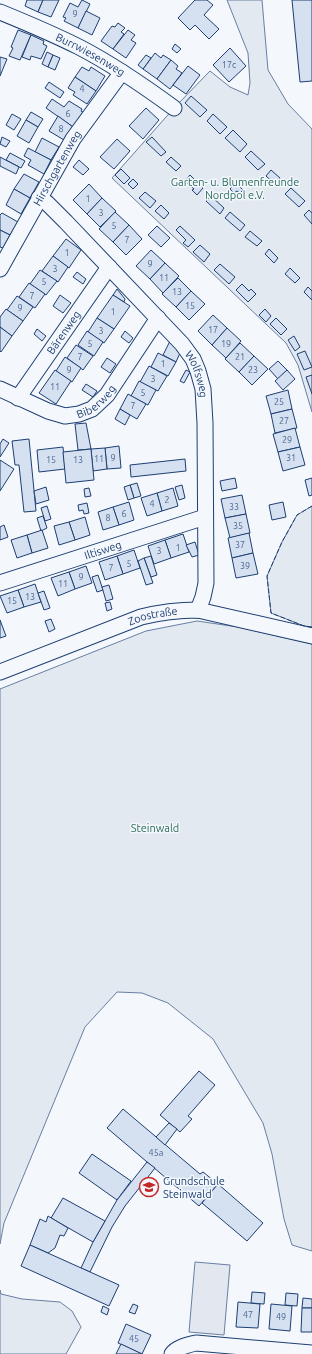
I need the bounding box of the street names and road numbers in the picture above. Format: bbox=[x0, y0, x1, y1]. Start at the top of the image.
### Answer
street label: Burrwiesenweg bbox=[54, 31, 127, 78]
street label: Hirschgartenweg bbox=[31, 128, 83, 208]
street label: Bärenweg bbox=[44, 308, 83, 356]
street label: Wolfsweg bbox=[183, 348, 210, 398]
street label: Biberweg bbox=[75, 383, 118, 420]
street label: Iltisweg bbox=[83, 538, 123, 562]
street label: Zoostraße bbox=[126, 605, 178, 628]

